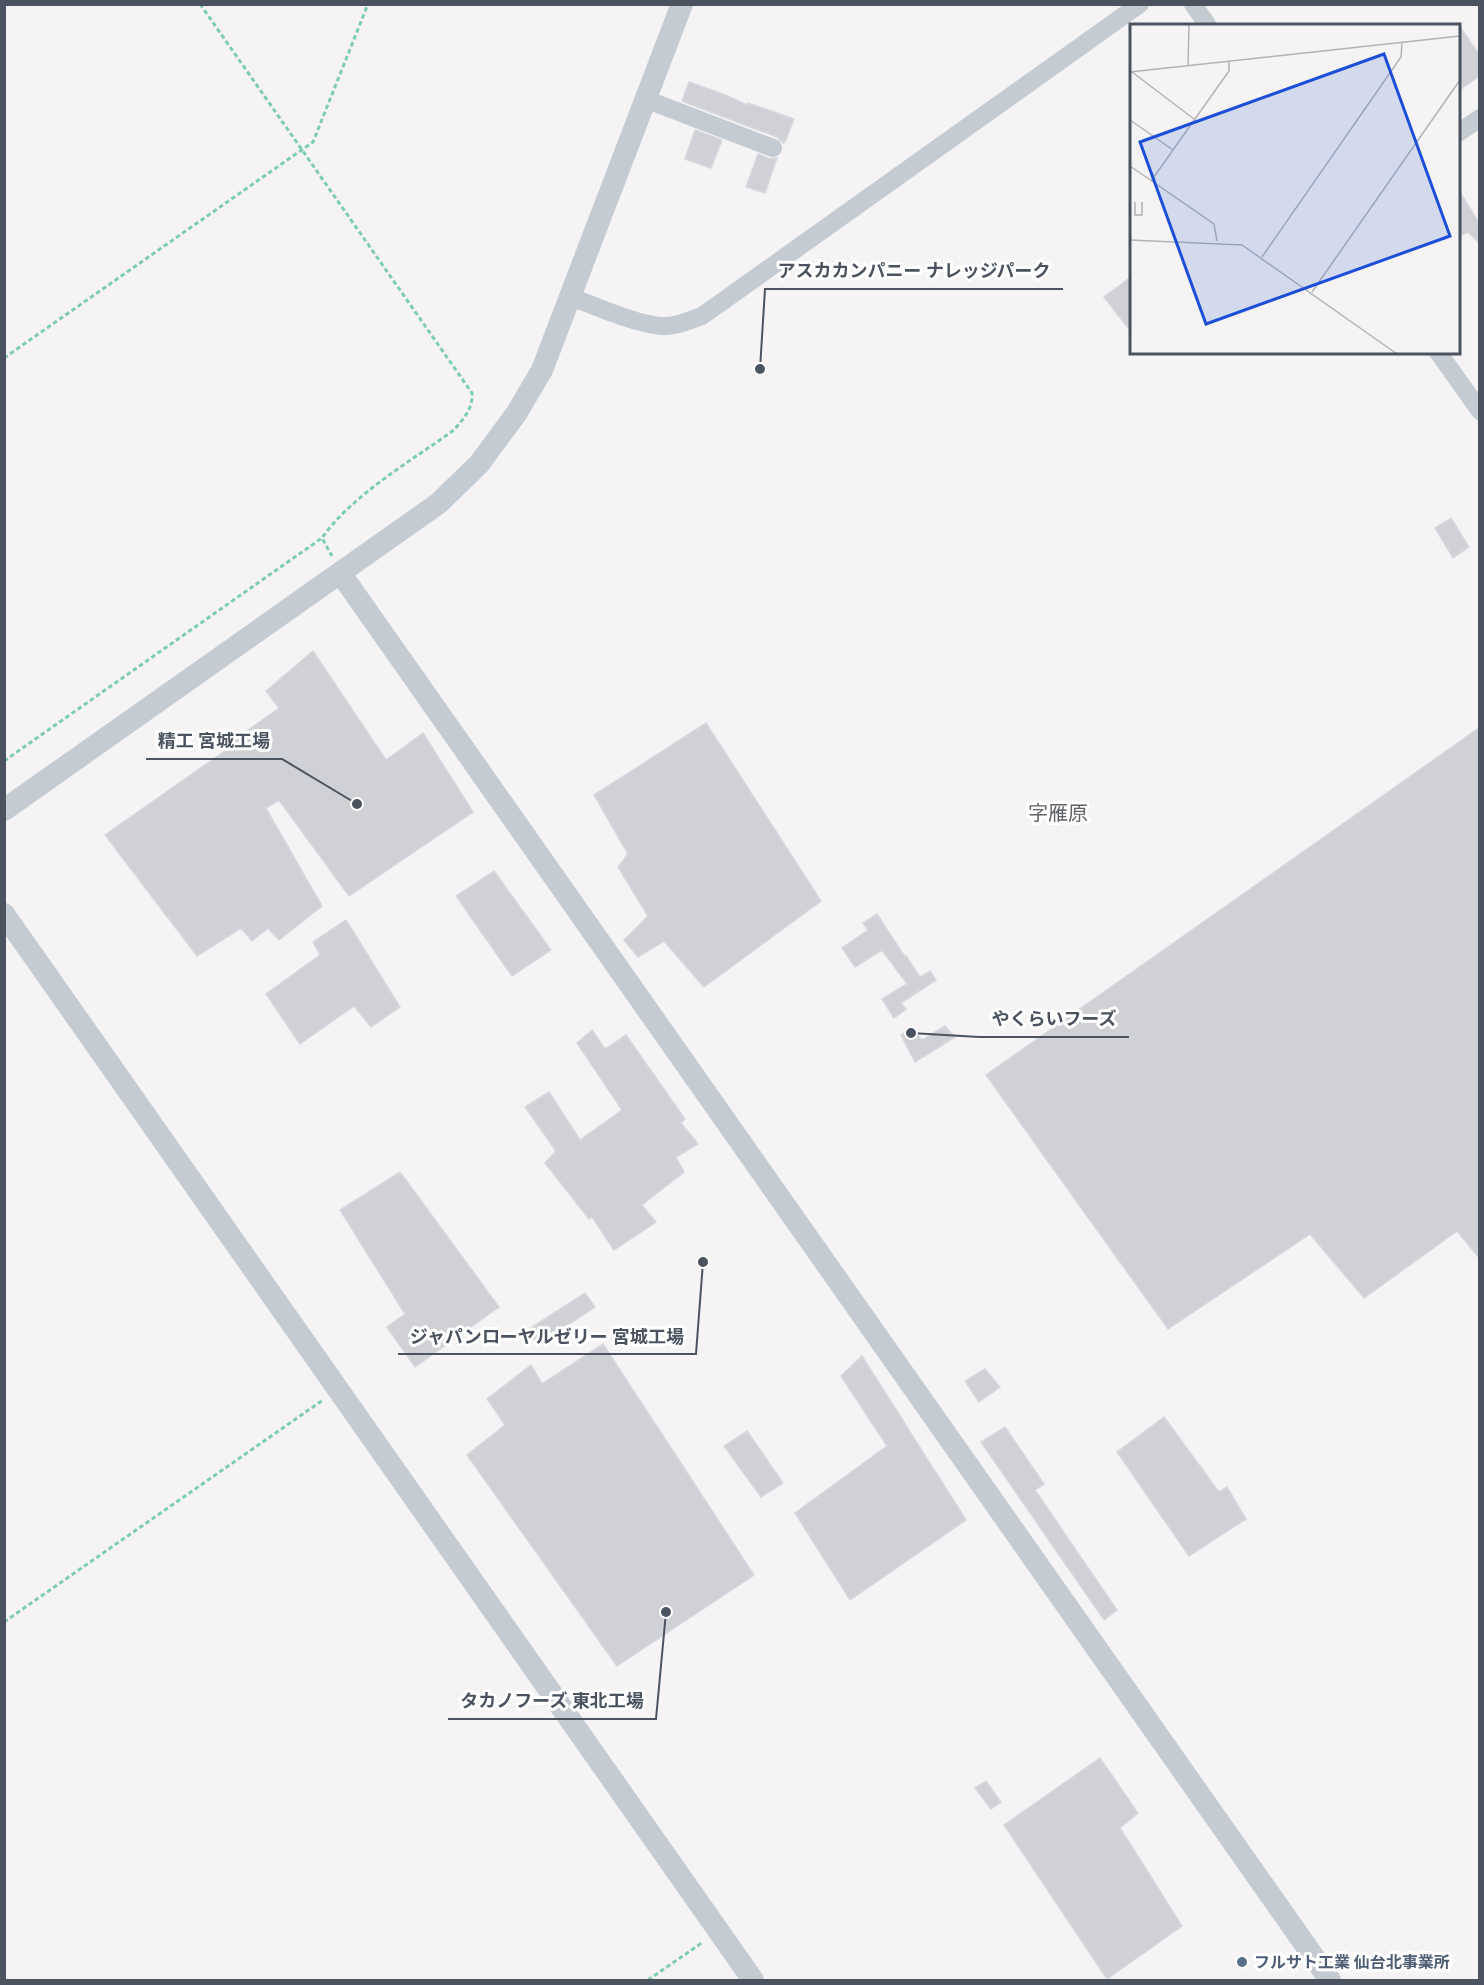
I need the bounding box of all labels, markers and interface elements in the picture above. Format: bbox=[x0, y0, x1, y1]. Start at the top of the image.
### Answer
inset map bbox=[1130, 24, 1460, 354]
callout: アスカカンパニー ナレッジパーク bbox=[765, 253, 1063, 289]
text: アスカカンパニー ナレッジパーク bbox=[777, 260, 1051, 282]
callout: 精工 宮城工場 bbox=[146, 723, 282, 759]
text: 精工 宮城工場 bbox=[158, 730, 270, 752]
district label: 字雁原 bbox=[1028, 801, 1088, 825]
callout: やくらいフーズ bbox=[979, 1001, 1129, 1037]
text: やくらいフーズ bbox=[991, 1008, 1117, 1030]
callout: ジャパンローヤルゼリー 宮城工場 bbox=[398, 1318, 696, 1354]
text: ジャパンローヤルゼリー 宮城工場 bbox=[410, 1326, 684, 1348]
callout: タカノフーズ 東北工場 bbox=[448, 1683, 656, 1719]
text: タカノフーズ 東北工場 bbox=[460, 1690, 644, 1712]
place label: フルサト工業 仙台北事業所 bbox=[1254, 1953, 1450, 1972]
marker: フルサト工業 仙台北事業所 bbox=[1235, 1955, 1249, 1969]

